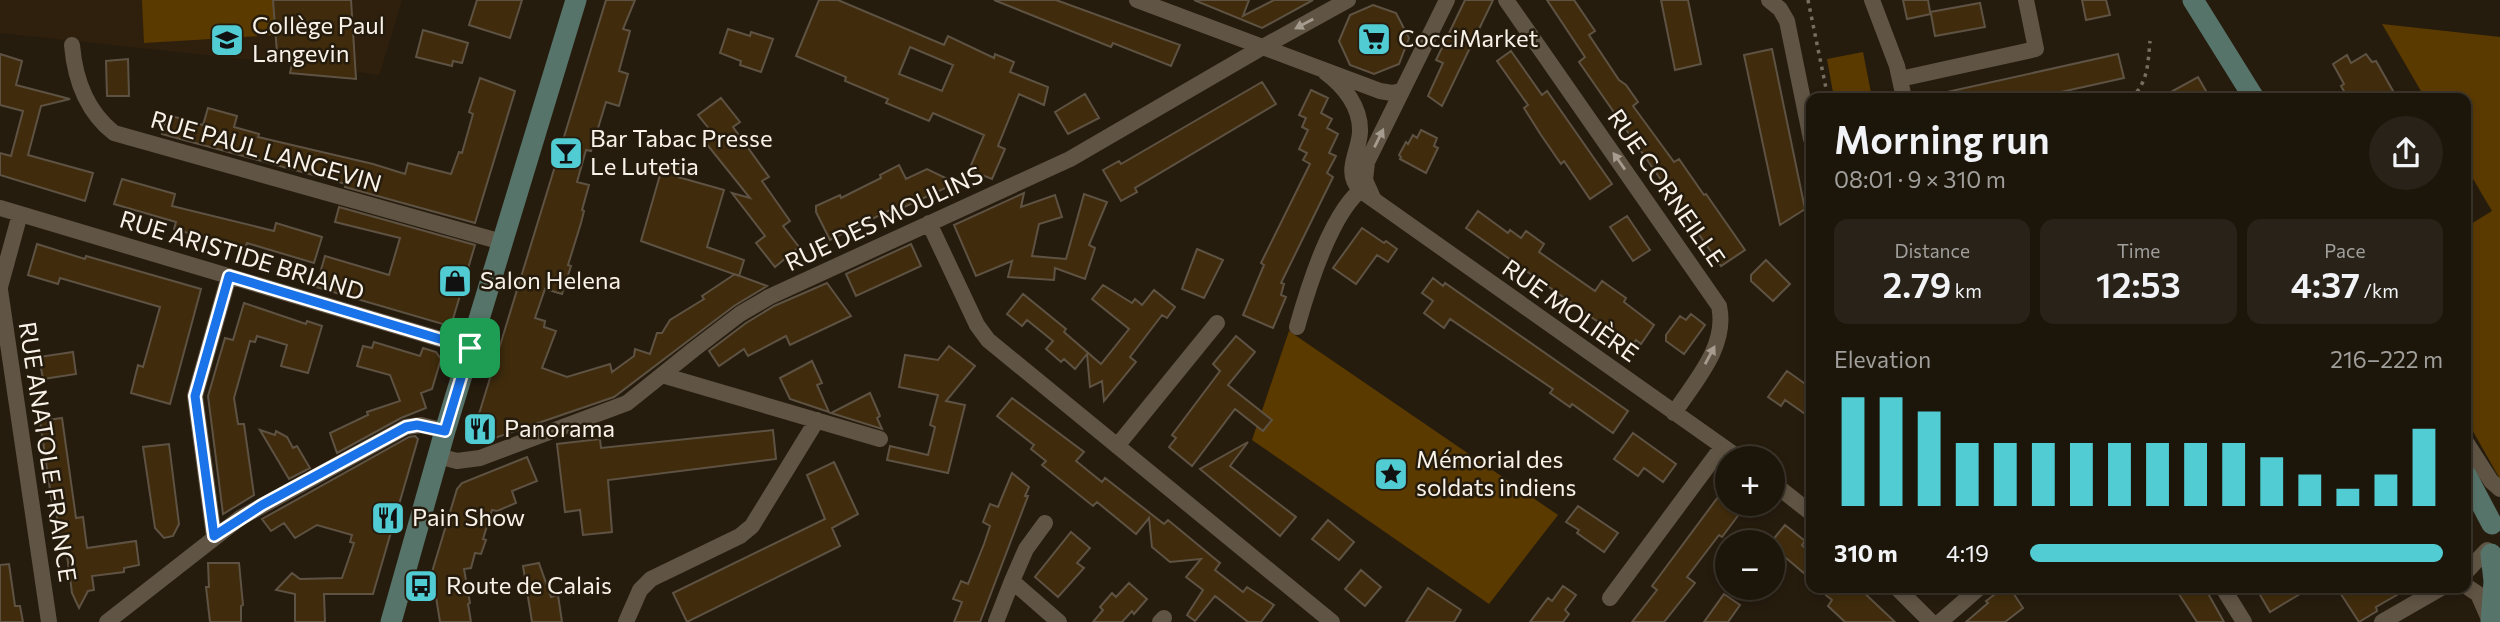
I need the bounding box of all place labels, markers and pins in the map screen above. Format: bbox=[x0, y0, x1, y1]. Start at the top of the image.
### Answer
place label: Collège Paul Langevin bbox=[252, 10, 385, 67]
supermarket icon: CocciMarket bbox=[1355, 20, 1393, 58]
school or university icon: Collège Paul Langevin bbox=[208, 21, 246, 59]
place label: CocciMarket bbox=[1398, 23, 1539, 52]
place label: Bar Tabac Presse Le Lutetia bbox=[590, 123, 773, 180]
bar icon: Bar Tabac Presse Le Lutetia bbox=[547, 134, 585, 172]
shop icon: Salon Helena bbox=[436, 262, 474, 300]
place label: Salon Helena bbox=[480, 265, 621, 294]
pin bbox=[440, 318, 500, 378]
restaurant icon: Panorama bbox=[461, 410, 499, 448]
place label: Panorama bbox=[504, 413, 615, 442]
place label: Mémorial des soldats indiens bbox=[1416, 444, 1576, 501]
place icon: Mémorial des soldats indiens bbox=[1372, 455, 1410, 493]
restaurant icon: Pain Show bbox=[369, 499, 407, 537]
place label: Pain Show bbox=[412, 502, 525, 531]
bus stop icon: Route de Calais bbox=[402, 567, 440, 605]
place label: Route de Calais bbox=[446, 570, 612, 599]

